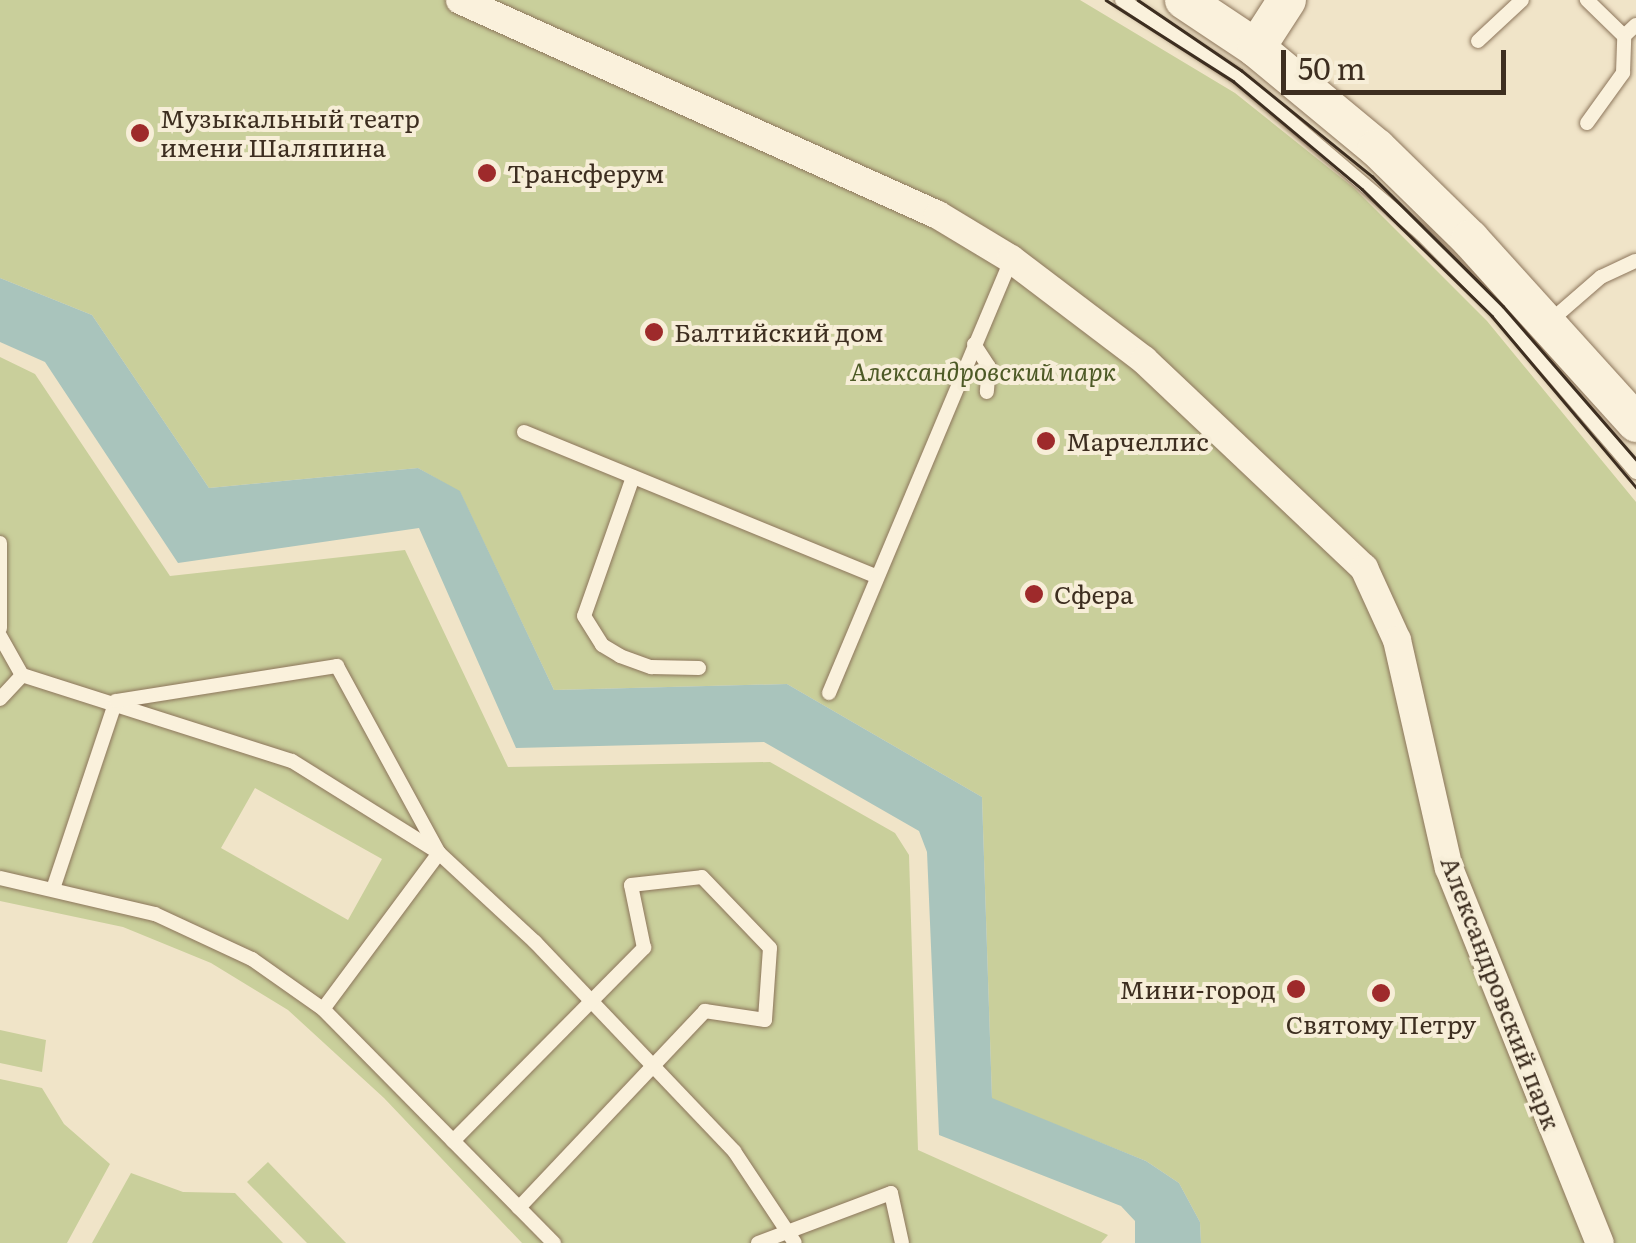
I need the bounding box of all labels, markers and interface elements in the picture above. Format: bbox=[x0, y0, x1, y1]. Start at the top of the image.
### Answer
scale bar bbox=[1286, 30, 1511, 92]
text: 50 m bbox=[1298, 45, 1366, 89]
place label: Музыкальный театр имени Шаляпина bbox=[160, 104, 420, 163]
marker: Музыкальный театр имени Шаляпина bbox=[129, 122, 151, 144]
place label: Трансферум bbox=[507, 158, 664, 188]
marker: Трансферум bbox=[476, 162, 498, 184]
place label: Балтийский дом bbox=[674, 317, 884, 347]
marker: Балтийский дом bbox=[643, 321, 665, 343]
park label: Александровский парк bbox=[850, 356, 1116, 386]
place label: Марчеллис bbox=[1066, 426, 1209, 456]
marker: Марчеллис bbox=[1035, 430, 1057, 452]
place label: Сфера bbox=[1054, 579, 1133, 609]
marker: Сфера bbox=[1023, 583, 1045, 605]
street label: Александровский парк bbox=[1435, 852, 1567, 1134]
place label: Мини-город bbox=[1119, 974, 1276, 1004]
marker: Мини-город bbox=[1285, 978, 1307, 1000]
marker: Святому Петру bbox=[1370, 982, 1392, 1004]
place label: Святому Петру bbox=[1286, 1009, 1476, 1039]

